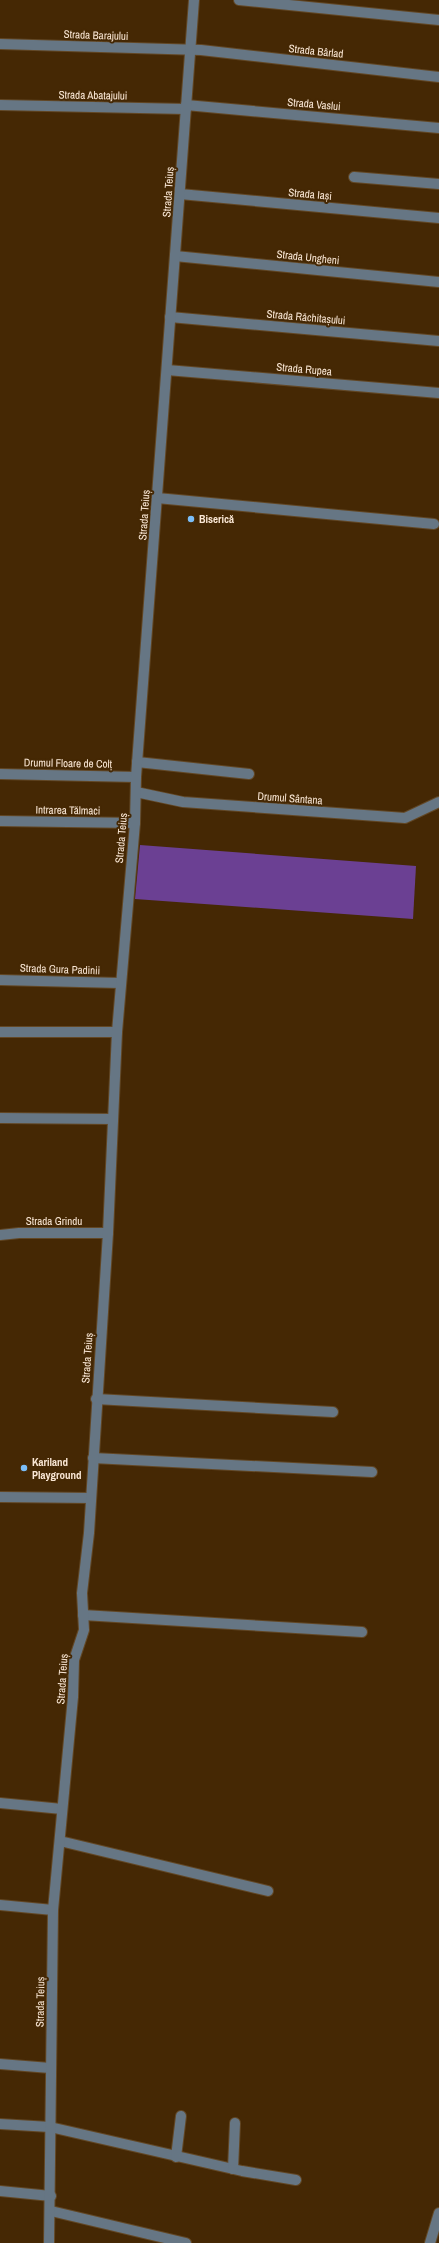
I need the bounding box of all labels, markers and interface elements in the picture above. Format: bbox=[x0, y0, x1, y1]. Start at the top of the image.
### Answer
street label: Strada Barajului bbox=[63, 27, 129, 43]
street label: Strada Bârlad bbox=[288, 41, 344, 61]
street label: Strada Abatajului bbox=[59, 87, 127, 103]
street label: Strada Vaslui bbox=[287, 95, 341, 113]
street label: Strada Teiuș bbox=[159, 166, 177, 218]
street label: Strada Iași bbox=[288, 185, 332, 203]
street label: Strada Ungheni bbox=[276, 247, 340, 267]
street label: Strada Răchitașului bbox=[266, 307, 346, 327]
street label: Strada Rupea bbox=[276, 360, 332, 378]
street label: Strada Teiuș bbox=[135, 489, 153, 541]
place label: Biserică bbox=[199, 512, 234, 526]
marker: Biserică bbox=[186, 514, 196, 524]
street label: Drumul Floare de Colț bbox=[24, 755, 113, 771]
street label: Drumul Sântana bbox=[257, 789, 323, 807]
street label: Intrarea Tălmaci bbox=[36, 802, 100, 818]
street label: Strada Teiuș bbox=[112, 812, 130, 864]
street label: Strada Gura Padinii bbox=[20, 961, 100, 977]
street label: Strada Grindu bbox=[26, 1214, 82, 1228]
street label: Strada Teiuș bbox=[78, 1332, 96, 1384]
place label: Kariland Playground bbox=[32, 1455, 82, 1482]
marker: Kariland Playground bbox=[19, 1463, 29, 1473]
street label: Strada Teiuș bbox=[53, 1653, 71, 1705]
street label: Strada Teiuș bbox=[33, 1976, 47, 2027]

